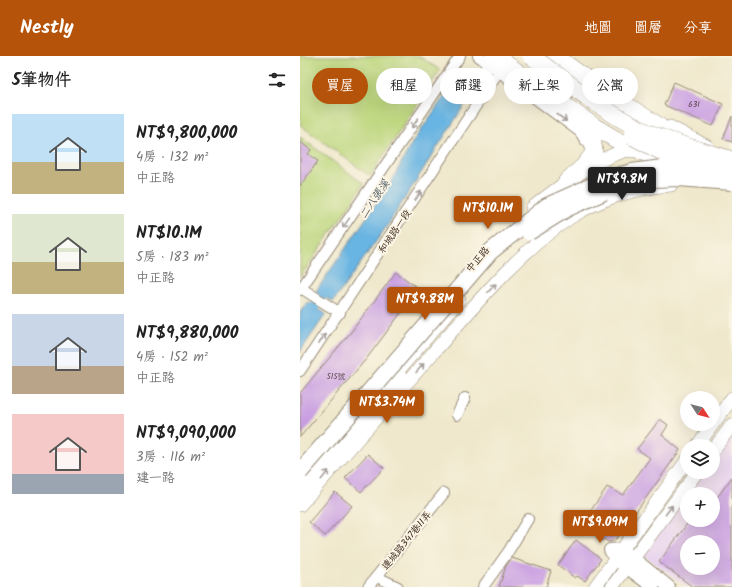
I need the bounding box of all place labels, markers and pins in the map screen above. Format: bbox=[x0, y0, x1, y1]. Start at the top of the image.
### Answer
pin: NT$9.8M bbox=[585, 167, 659, 201]
pin: NT$10.1M bbox=[447, 196, 529, 230]
pin: NT$9.88M bbox=[384, 287, 466, 321]
pin: NT$3.74M bbox=[346, 390, 428, 424]
pin: NT$9.09M bbox=[559, 510, 641, 544]

